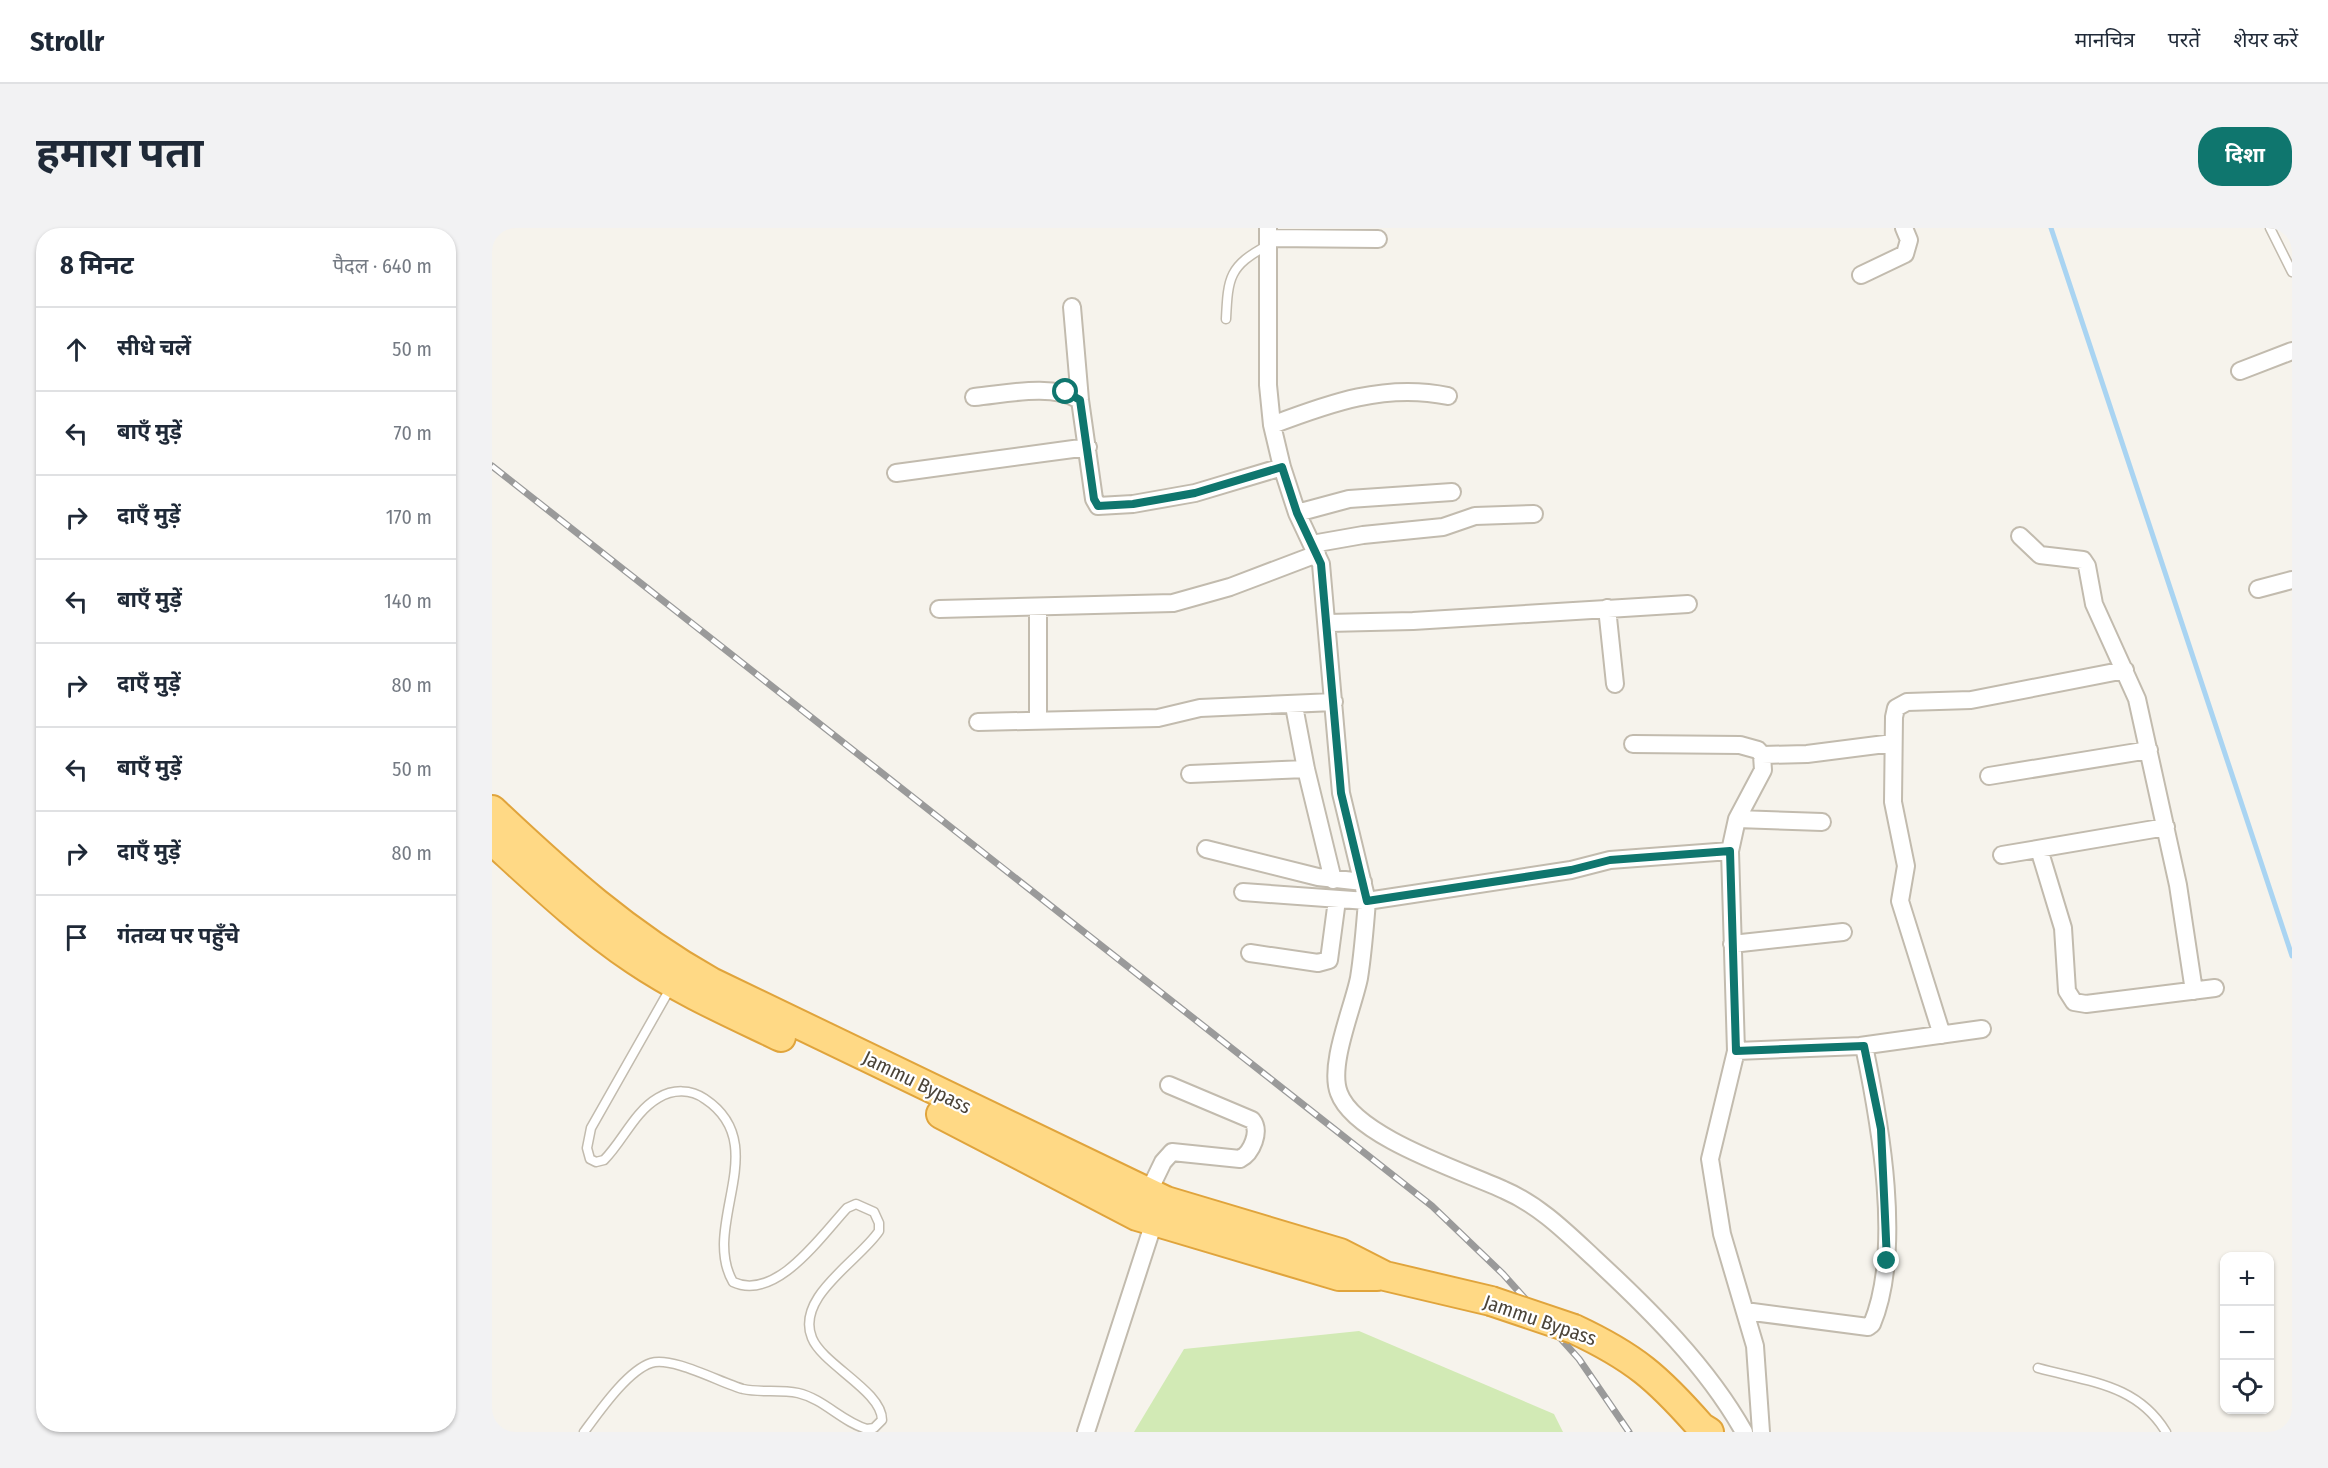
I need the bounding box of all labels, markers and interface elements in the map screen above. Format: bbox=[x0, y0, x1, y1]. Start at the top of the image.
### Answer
text: Strollr bbox=[30, 25, 104, 58]
text: मानचित्र bbox=[2075, 27, 2135, 53]
text: परतें bbox=[2168, 27, 2200, 53]
text: शेयर करें bbox=[2233, 27, 2298, 53]
button: दिशा bbox=[2198, 127, 2292, 186]
text: हमारा पता bbox=[36, 128, 203, 178]
text: 8 मिनट bbox=[60, 250, 134, 281]
text: पैदल · 640 m bbox=[333, 254, 432, 278]
icon: ahead bbox=[60, 333, 93, 366]
text: सीधे चलें bbox=[117, 334, 191, 361]
text: 50 m bbox=[392, 337, 432, 361]
route start bbox=[1052, 378, 1078, 404]
icon: left bbox=[60, 417, 93, 450]
text: बाएँ मुड़ें bbox=[117, 418, 182, 445]
text: 70 m bbox=[394, 421, 432, 445]
icon: right bbox=[60, 501, 93, 534]
text: दाएँ मुड़ें bbox=[117, 502, 181, 529]
text: 170 m bbox=[386, 505, 432, 529]
icon: left bbox=[60, 585, 93, 618]
text: बाएँ मुड़ें bbox=[117, 586, 182, 613]
text: 140 m bbox=[384, 589, 432, 613]
icon: right bbox=[60, 669, 93, 702]
text: दाएँ मुड़ें bbox=[117, 670, 181, 697]
text: 80 m bbox=[392, 673, 432, 697]
icon: left bbox=[60, 753, 93, 786]
text: बाएँ मुड़ें bbox=[117, 754, 182, 781]
text: 50 m bbox=[392, 757, 432, 781]
icon: right bbox=[60, 837, 93, 870]
text: दाएँ मुड़ें bbox=[117, 838, 181, 865]
text: 80 m bbox=[392, 841, 432, 865]
icon: arrive bbox=[60, 921, 93, 954]
text: गंतव्य पर पहुँचे bbox=[117, 922, 239, 949]
street label: Jammu Bypass bbox=[859, 1045, 975, 1119]
route end bbox=[1873, 1247, 1899, 1273]
map controls bbox=[2220, 1252, 2274, 1414]
button: + bbox=[2220, 1252, 2274, 1306]
street label: Jammu Bypass bbox=[1480, 1289, 1600, 1351]
button: − bbox=[2220, 1306, 2274, 1360]
button: locate bbox=[2220, 1360, 2274, 1414]

